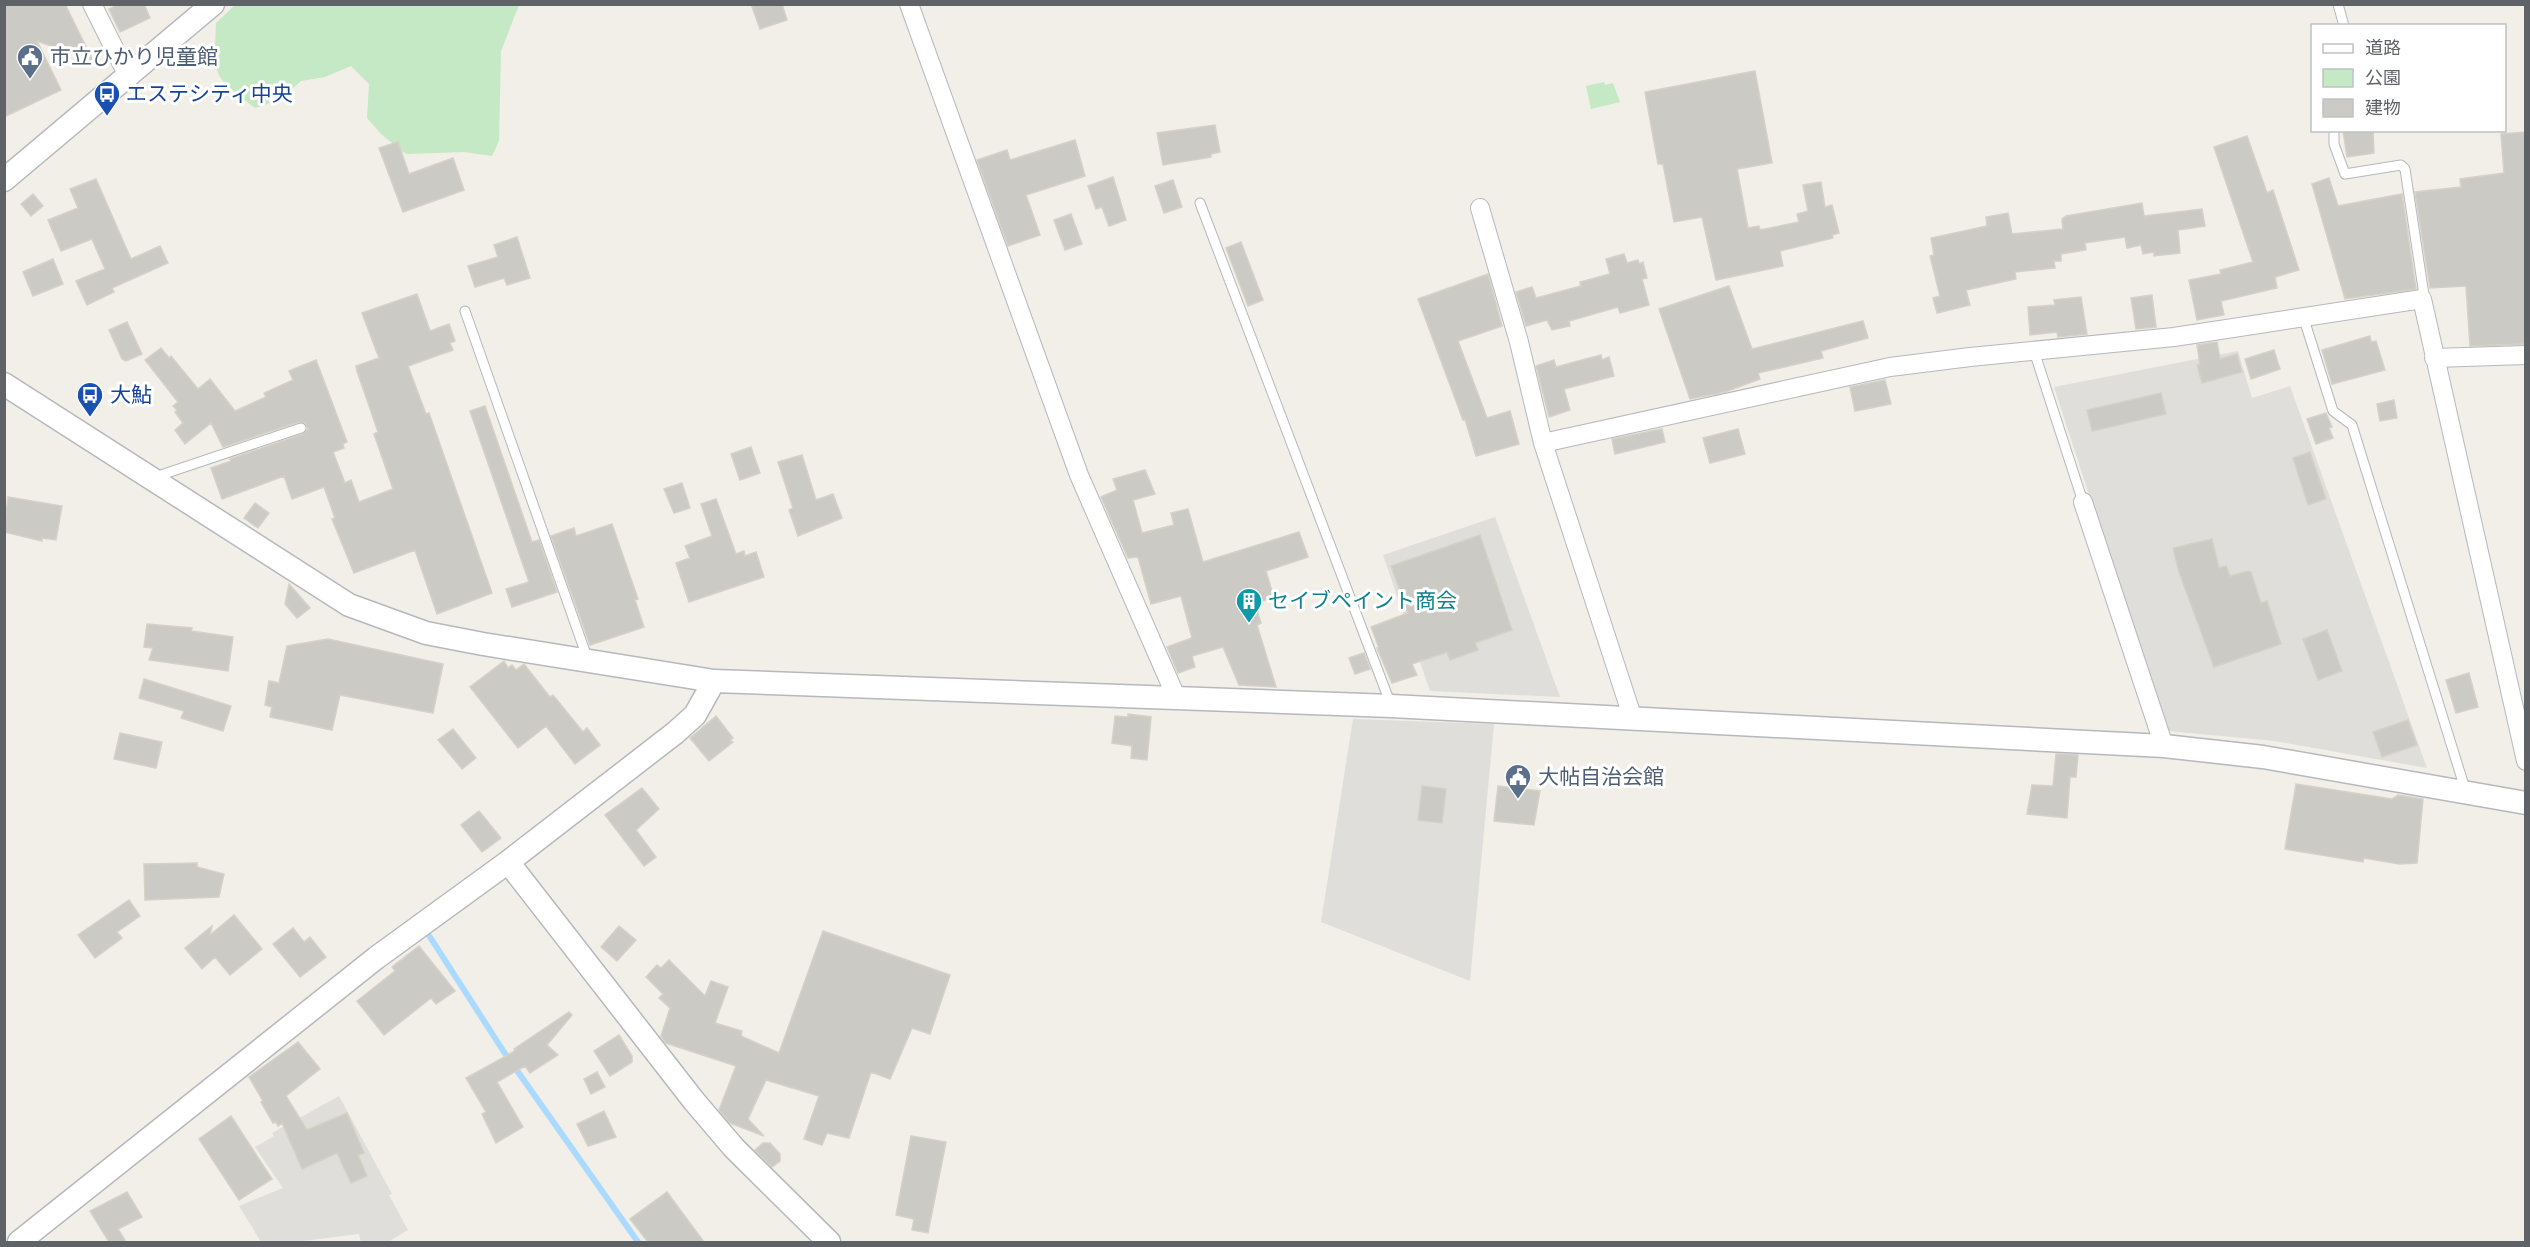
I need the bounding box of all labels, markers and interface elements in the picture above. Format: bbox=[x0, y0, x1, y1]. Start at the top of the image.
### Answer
legend bbox=[2311, 24, 2506, 132]
text: 道路 bbox=[2365, 38, 2401, 58]
public building icon: 市立ひかり児童館 bbox=[15, 42, 45, 80]
place label: 市立ひかり児童館 bbox=[50, 46, 218, 68]
text: 公園 bbox=[2365, 69, 2401, 88]
bus stop icon: エステシティ中央 bbox=[92, 79, 122, 117]
place label: エステシティ中央 bbox=[126, 83, 293, 105]
text: 建物 bbox=[2365, 98, 2401, 118]
bus stop icon: 大鮎 bbox=[75, 380, 105, 418]
place label: 大鮎 bbox=[110, 384, 152, 406]
building icon: セイブペイント商会 bbox=[1234, 586, 1264, 624]
place label: セイブペイント商会 bbox=[1268, 589, 1457, 612]
public building icon: 大帖自治会館 bbox=[1503, 762, 1533, 800]
place label: 大帖自治会館 bbox=[1538, 766, 1664, 788]

